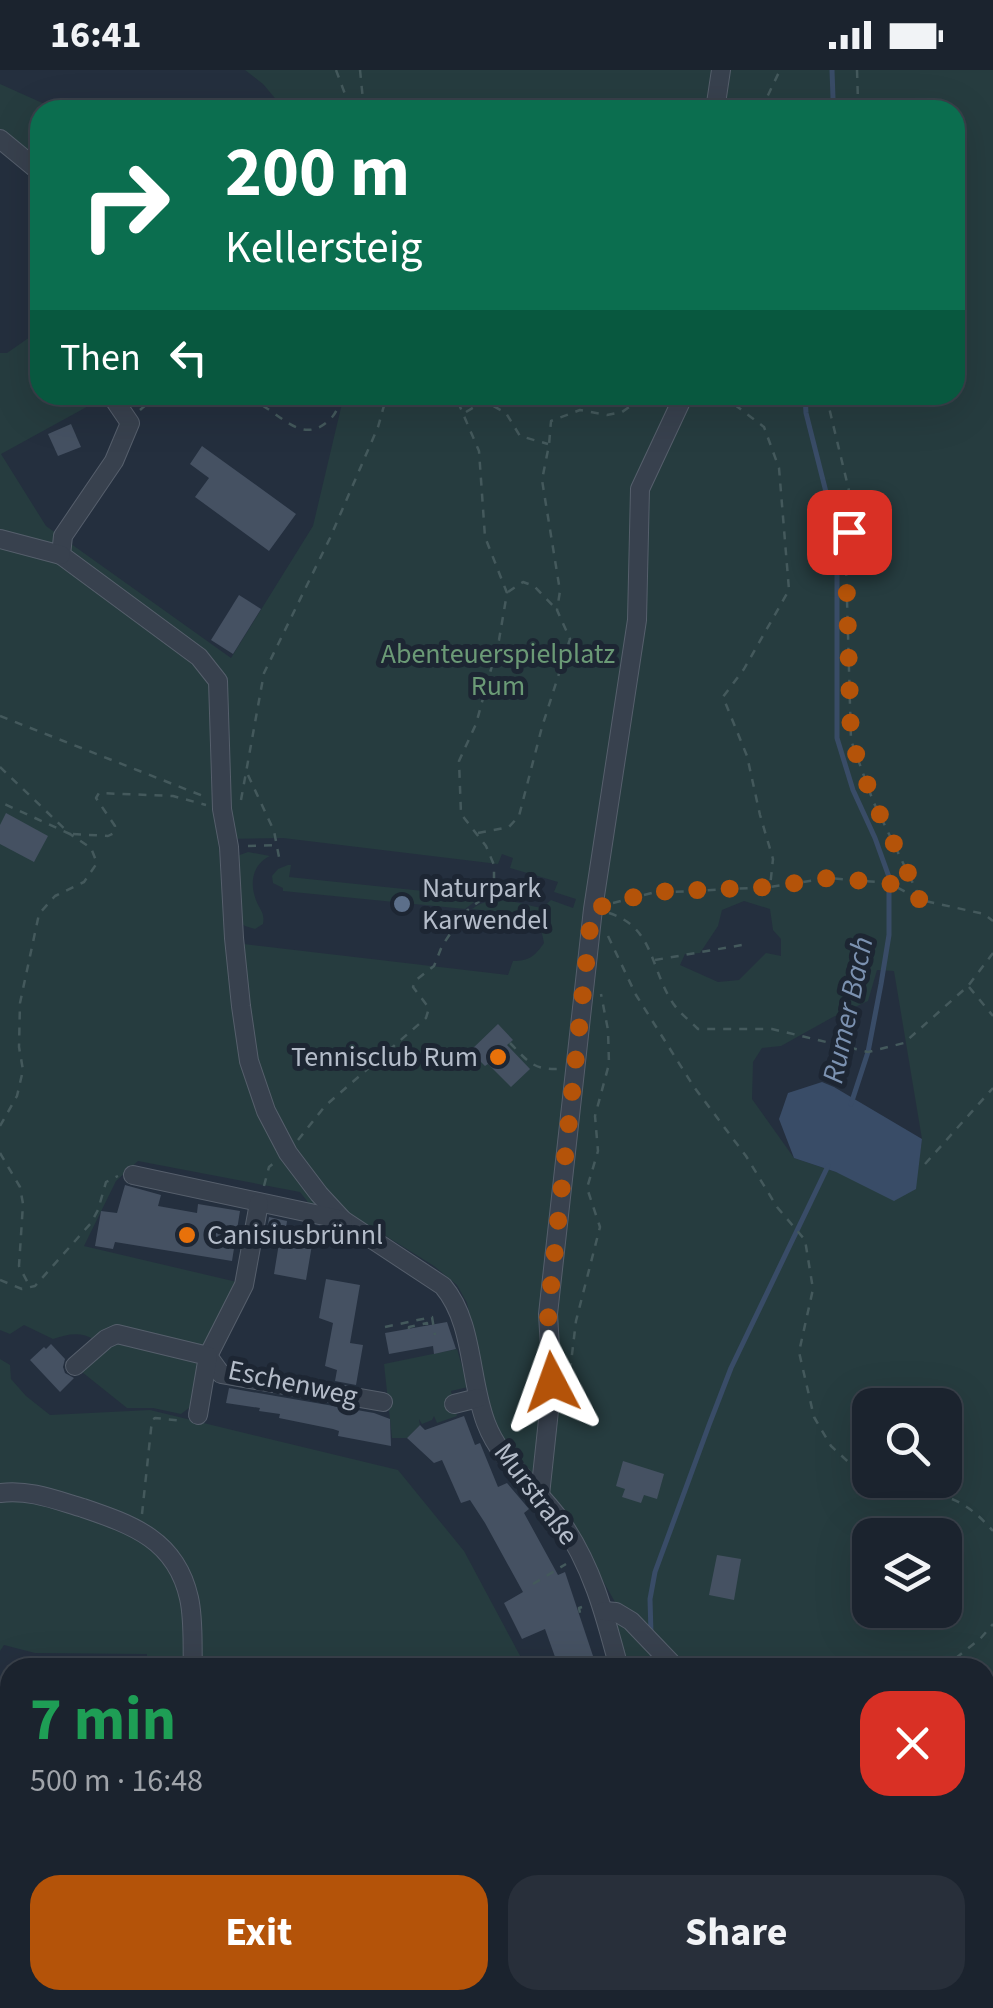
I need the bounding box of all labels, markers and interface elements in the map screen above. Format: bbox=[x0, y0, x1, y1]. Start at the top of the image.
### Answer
text: 16:41 bbox=[50, 8, 142, 62]
text: 200 m bbox=[225, 123, 410, 223]
icon: right bbox=[60, 140, 190, 270]
text: Kellersteig bbox=[225, 216, 422, 280]
icon: left bbox=[161, 330, 216, 385]
text: Then bbox=[60, 331, 141, 385]
pin bbox=[807, 490, 892, 575]
icon: arrive bbox=[822, 505, 877, 560]
park label: Abenteuerspielplatz Rum bbox=[381, 634, 615, 706]
place label: Naturpark Karwendel bbox=[422, 868, 548, 940]
marker: Naturpark Karwendel bbox=[391, 893, 413, 915]
water label: Rumer Bach bbox=[811, 933, 885, 1087]
place label: Tennisclub Rum bbox=[291, 1037, 478, 1077]
marker: Tennisclub Rum bbox=[487, 1046, 509, 1068]
place label: Canisiusbrünnl bbox=[207, 1215, 383, 1255]
marker: Canisiusbrünnl bbox=[176, 1224, 198, 1246]
position arrow bbox=[500, 1330, 604, 1434]
street label: Eschenweg bbox=[225, 1350, 361, 1416]
map controls bbox=[852, 1388, 962, 1628]
button: search bbox=[852, 1388, 962, 1498]
street label: Murstraße bbox=[484, 1434, 588, 1554]
button: layers bbox=[852, 1518, 962, 1628]
text: 7 min bbox=[30, 1678, 176, 1763]
button: close bbox=[860, 1691, 965, 1796]
text: 500 m · 16:48 bbox=[30, 1758, 203, 1804]
button: Exit bbox=[30, 1875, 488, 1990]
button: Share bbox=[508, 1875, 965, 1990]

